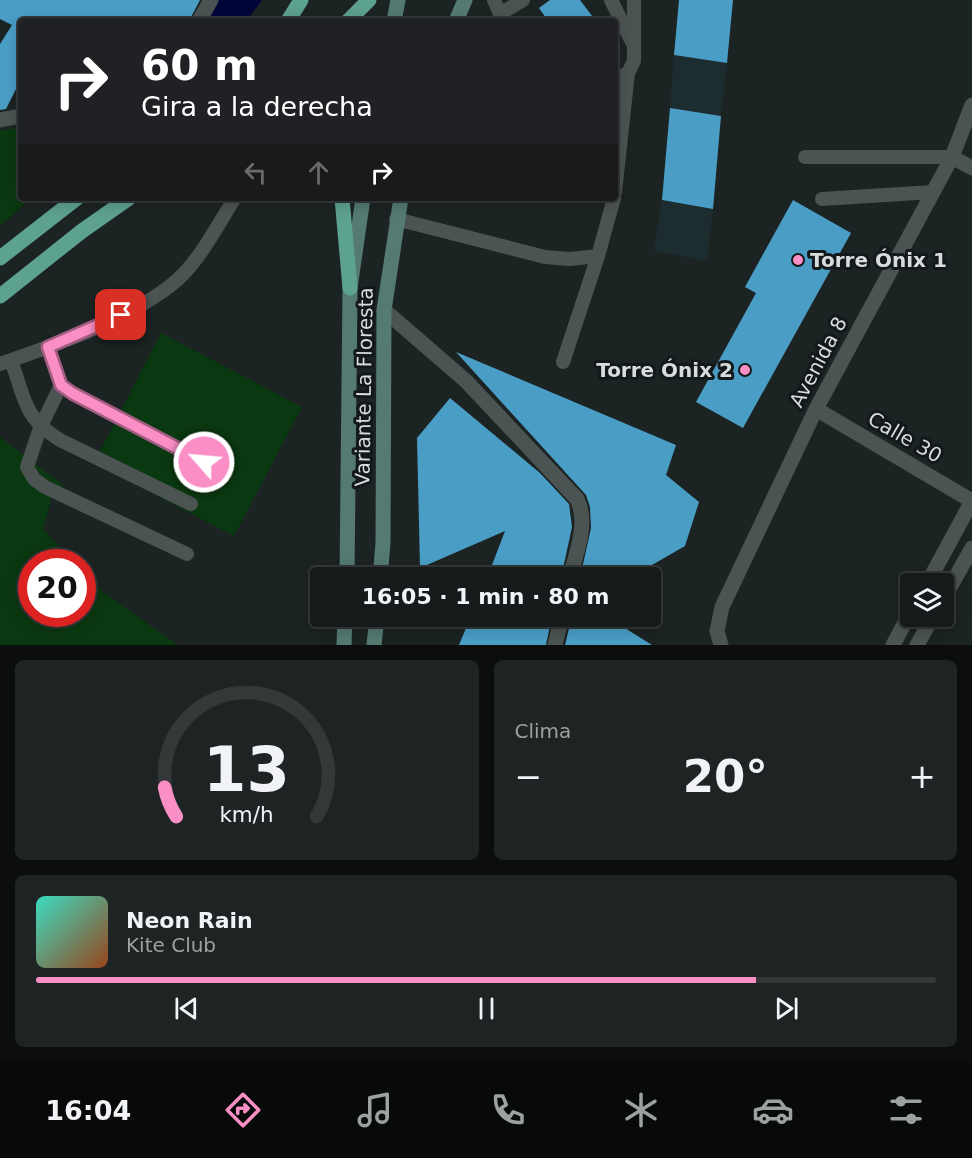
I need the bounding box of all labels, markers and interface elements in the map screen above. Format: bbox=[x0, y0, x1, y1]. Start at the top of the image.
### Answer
text: 60 m bbox=[141, 41, 258, 90]
icon: right bbox=[42, 42, 120, 120]
text: Gira a la derecha bbox=[141, 91, 373, 122]
icon: left bbox=[239, 156, 272, 189]
icon: ahead bbox=[302, 156, 335, 189]
icon: right bbox=[365, 156, 398, 189]
place label: Torre Ónix 1 bbox=[810, 248, 947, 272]
marker: Torre Ónix 1 bbox=[791, 253, 805, 267]
street label: Variante La Floresta bbox=[350, 287, 378, 487]
pin bbox=[95, 289, 146, 340]
icon: arrive bbox=[104, 298, 137, 331]
street label: Avenida 8 bbox=[784, 313, 852, 411]
place label: Torre Ónix 2 bbox=[596, 358, 733, 382]
marker: Torre Ónix 2 bbox=[738, 363, 752, 377]
street label: Calle 30 bbox=[864, 406, 946, 468]
position arrow bbox=[172, 430, 236, 494]
speed limit sign: 20 bbox=[18, 549, 96, 627]
map controls bbox=[900, 573, 954, 627]
button: layers bbox=[900, 573, 954, 627]
text: 16:05 · 1 min · 80 m bbox=[362, 584, 609, 609]
text: Clima bbox=[515, 719, 571, 743]
text: 13 bbox=[203, 733, 290, 806]
text: 20° bbox=[683, 750, 768, 803]
text: − bbox=[515, 757, 542, 796]
text: + bbox=[908, 757, 936, 796]
text: km/h bbox=[220, 802, 274, 827]
text: Neon Rain bbox=[126, 908, 253, 933]
text: Kite Club bbox=[126, 933, 216, 957]
icon: previous bbox=[170, 992, 203, 1025]
icon: pause bbox=[470, 992, 503, 1025]
icon: next bbox=[770, 992, 803, 1025]
icon: directions bbox=[222, 1089, 264, 1131]
icon: music bbox=[354, 1089, 396, 1131]
icon: phone bbox=[487, 1089, 529, 1131]
icon: climate bbox=[620, 1089, 662, 1131]
icon: car bbox=[752, 1089, 794, 1131]
icon: filters bbox=[885, 1089, 927, 1131]
text: 16:04 bbox=[45, 1095, 131, 1126]

